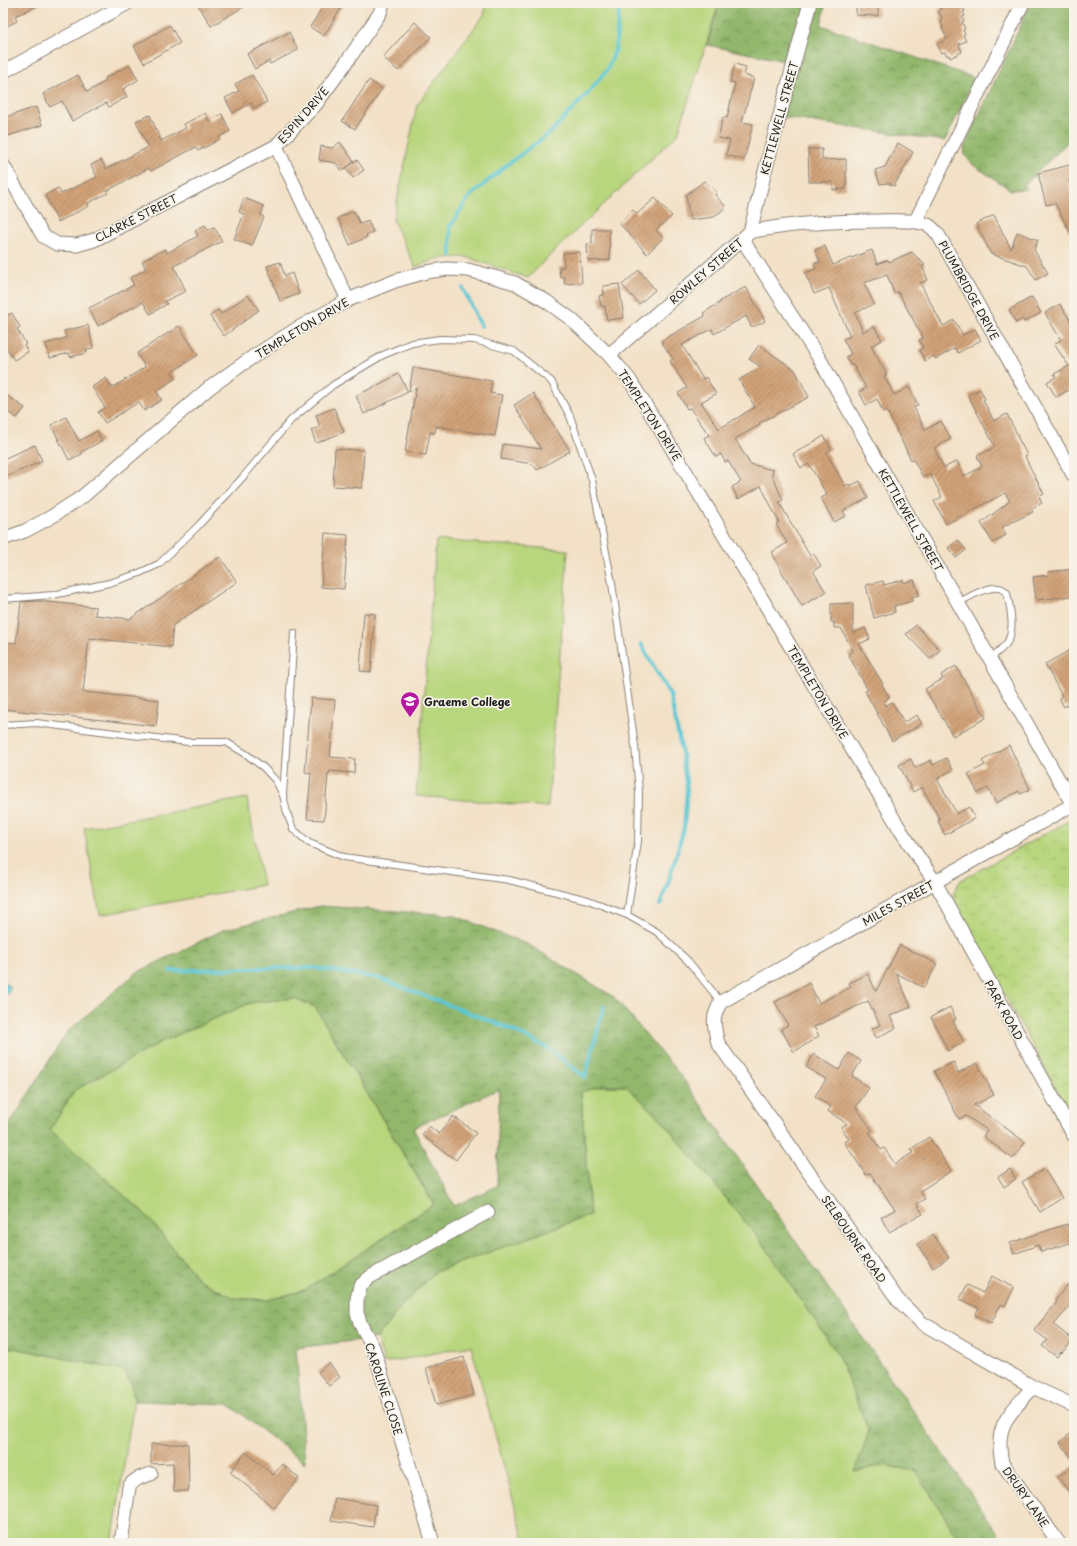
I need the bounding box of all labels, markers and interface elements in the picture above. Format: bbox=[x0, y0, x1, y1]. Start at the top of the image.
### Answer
street label: KETTLEWELL STREET bbox=[756, 59, 802, 177]
street label: ESPIN DRIVE bbox=[273, 83, 333, 147]
street label: CLARKE STREET bbox=[92, 190, 181, 246]
street label: ROWLEY STREET bbox=[665, 234, 747, 308]
street label: PLUMBRIDGE DRIVE bbox=[935, 237, 1003, 343]
street label: TEMPLETON DRIVE bbox=[252, 293, 352, 363]
street label: TEMPLETON DRIVE bbox=[614, 366, 686, 464]
street label: KETTLEWELL STREET bbox=[874, 465, 948, 575]
street label: TEMPLETON DRIVE bbox=[783, 642, 853, 742]
school or university icon: Graeme College bbox=[399, 690, 421, 718]
place label: Graeme College bbox=[424, 693, 510, 710]
street label: MILES STREET bbox=[859, 876, 937, 930]
street label: PARK ROAD bbox=[980, 977, 1028, 1043]
street label: SELBOURNE ROAD bbox=[817, 1192, 891, 1286]
street label: CAROLINE CLOSE bbox=[361, 1340, 407, 1438]
street label: DRURY LANE bbox=[999, 1463, 1053, 1531]

